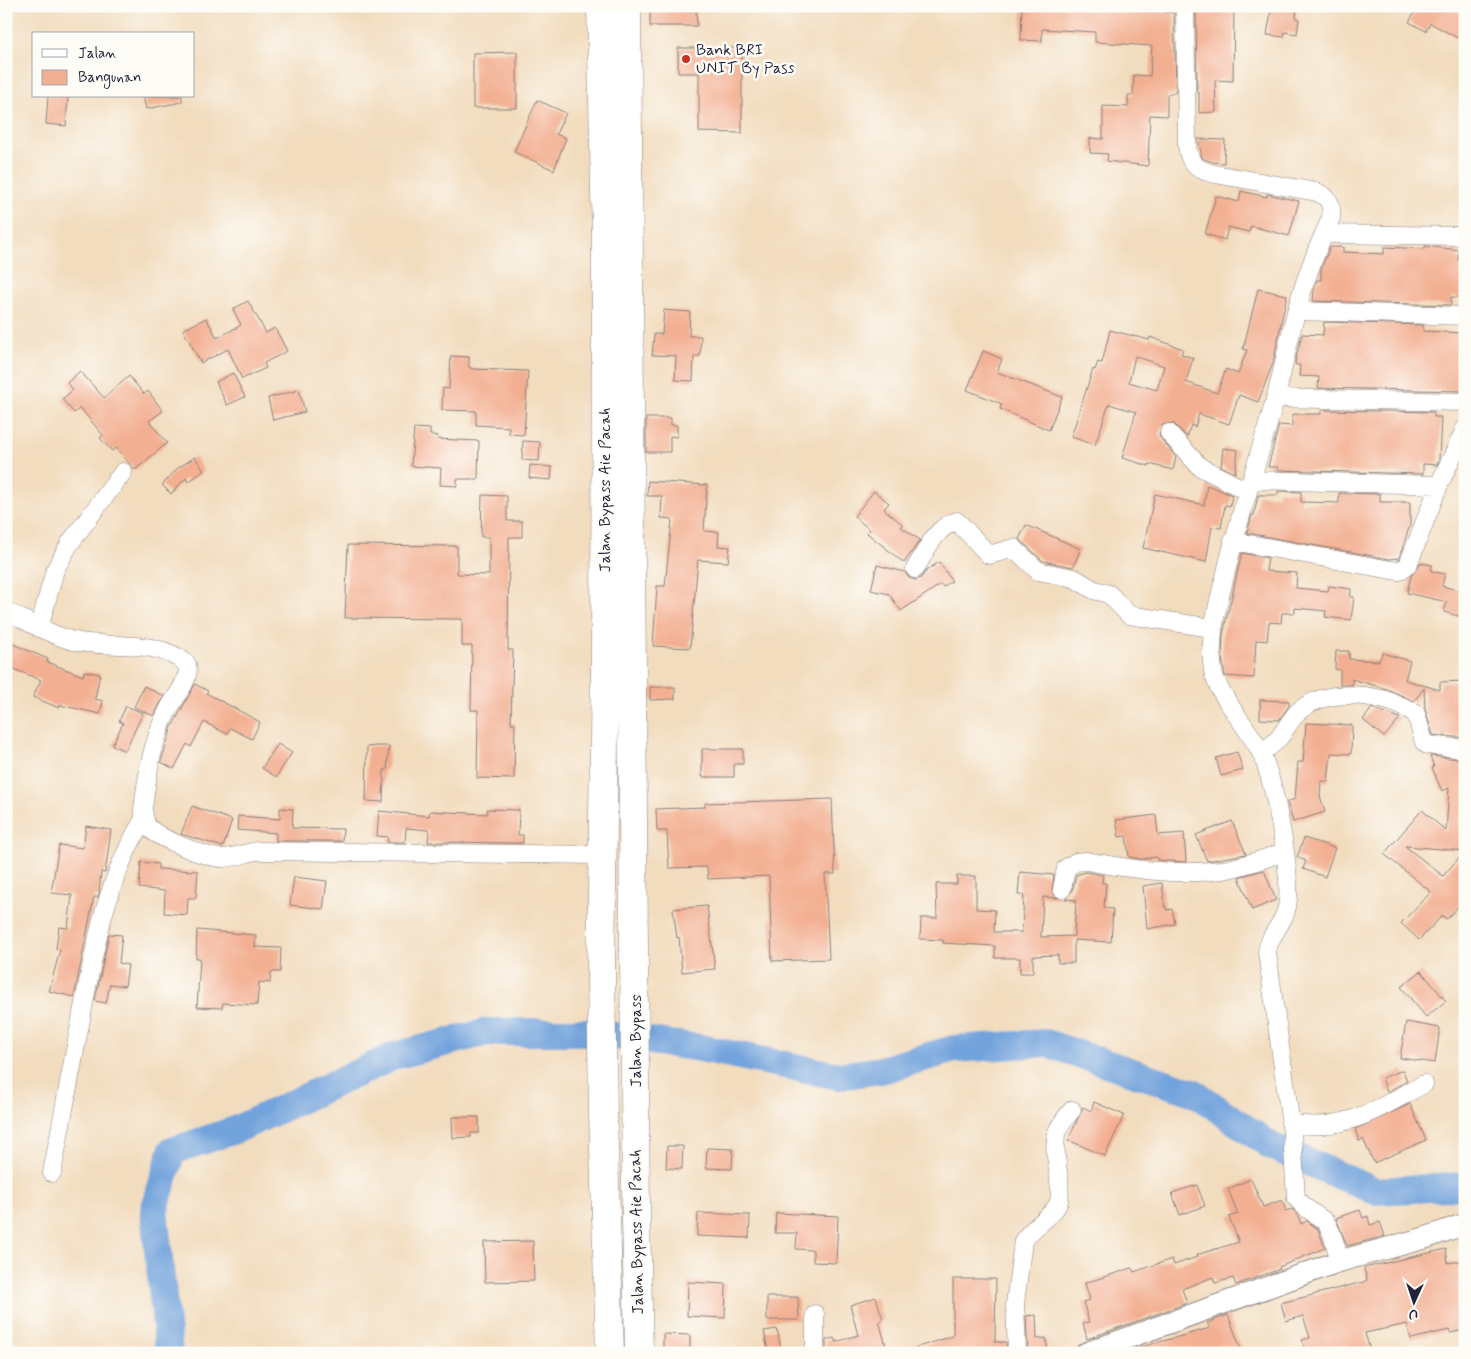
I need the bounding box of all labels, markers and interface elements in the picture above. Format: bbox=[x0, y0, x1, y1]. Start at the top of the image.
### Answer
legend bbox=[32, 32, 195, 98]
place label: Bank BRI UNIT By Pass bbox=[696, 40, 795, 79]
text: Jalan bbox=[78, 44, 117, 64]
marker: Bank BRI UNIT By Pass bbox=[680, 53, 692, 65]
text: Bangunan bbox=[78, 68, 141, 89]
street label: Jalan Bypass Aie Pacah bbox=[595, 407, 616, 573]
street label: Jalan Bypass bbox=[626, 994, 647, 1088]
street label: Jalan Bypass Aie Pacah bbox=[625, 1149, 649, 1315]
north arrow bbox=[1388, 1276, 1438, 1326]
text: U bbox=[1408, 1305, 1418, 1323]

